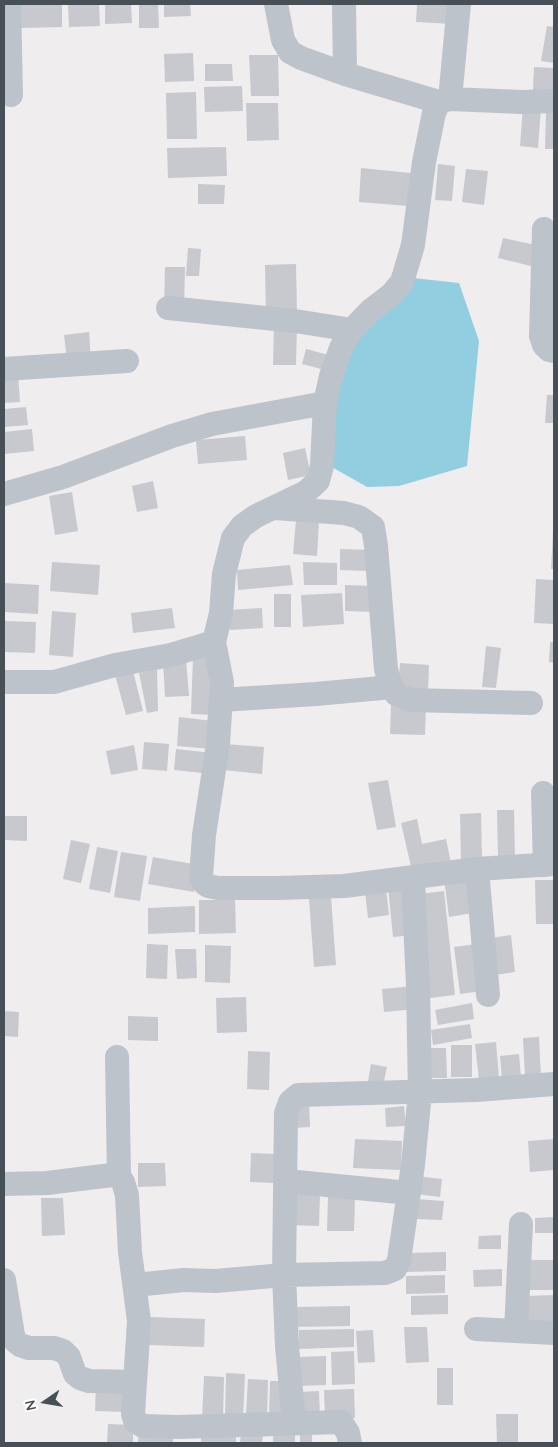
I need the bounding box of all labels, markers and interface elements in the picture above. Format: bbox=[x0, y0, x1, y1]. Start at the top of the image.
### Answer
north arrow bbox=[20, 1377, 70, 1427]
text: N bbox=[20, 1398, 40, 1412]

